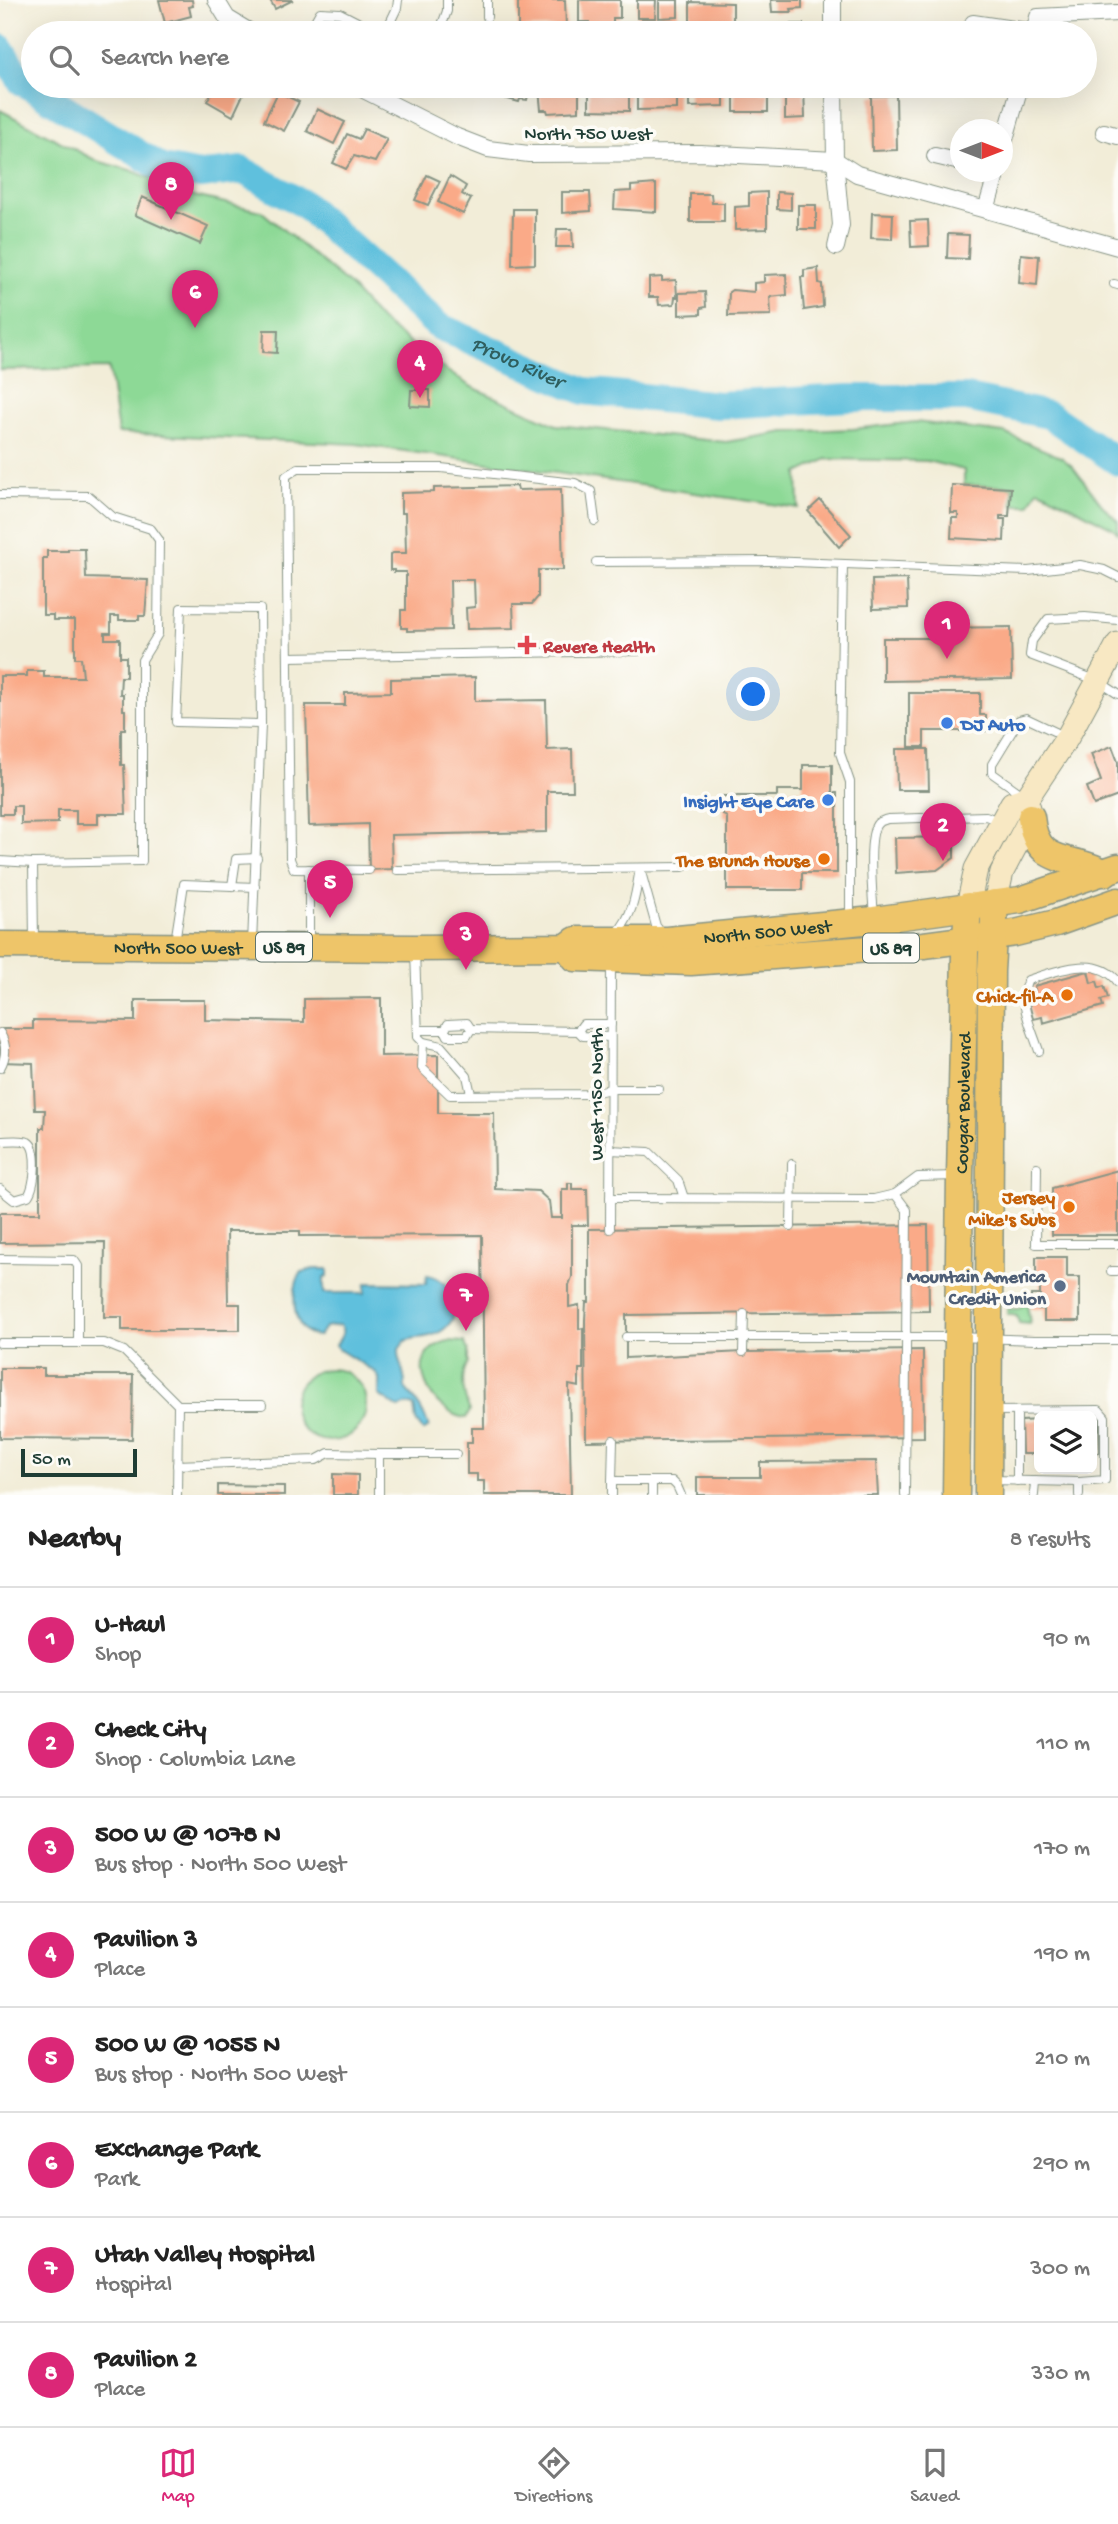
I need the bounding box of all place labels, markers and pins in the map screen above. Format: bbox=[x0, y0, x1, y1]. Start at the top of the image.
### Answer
pin: 8 bbox=[148, 162, 194, 220]
pin: 6 bbox=[172, 270, 218, 328]
pin: 4 bbox=[397, 340, 443, 398]
pin: 1 bbox=[924, 601, 970, 659]
marker: Revere Health bbox=[517, 635, 537, 655]
place label: Revere Health bbox=[542, 637, 656, 660]
marker: DJ Auto bbox=[939, 715, 955, 731]
place label: DJ Auto bbox=[959, 715, 1026, 738]
place label: Insight Eye Care bbox=[683, 792, 815, 815]
marker: Insight Eye Care bbox=[820, 792, 836, 808]
pin: 2 bbox=[920, 803, 966, 861]
place label: The Brunch House bbox=[674, 851, 811, 874]
marker: The Brunch House bbox=[816, 851, 832, 867]
pin: 5 bbox=[307, 860, 353, 918]
pin: 3 bbox=[443, 912, 489, 970]
place label: Chick-fil-A bbox=[975, 987, 1055, 1010]
marker: Chick-fil-A bbox=[1059, 987, 1075, 1003]
place label: Jersey Mike's Subs bbox=[968, 1188, 1056, 1233]
marker: Jersey Mike's Subs bbox=[1061, 1199, 1077, 1215]
place label: Mountain America Credit Union bbox=[907, 1267, 1047, 1312]
pin: 7 bbox=[443, 1273, 489, 1331]
marker: Mountain America Credit Union bbox=[1052, 1278, 1068, 1294]

